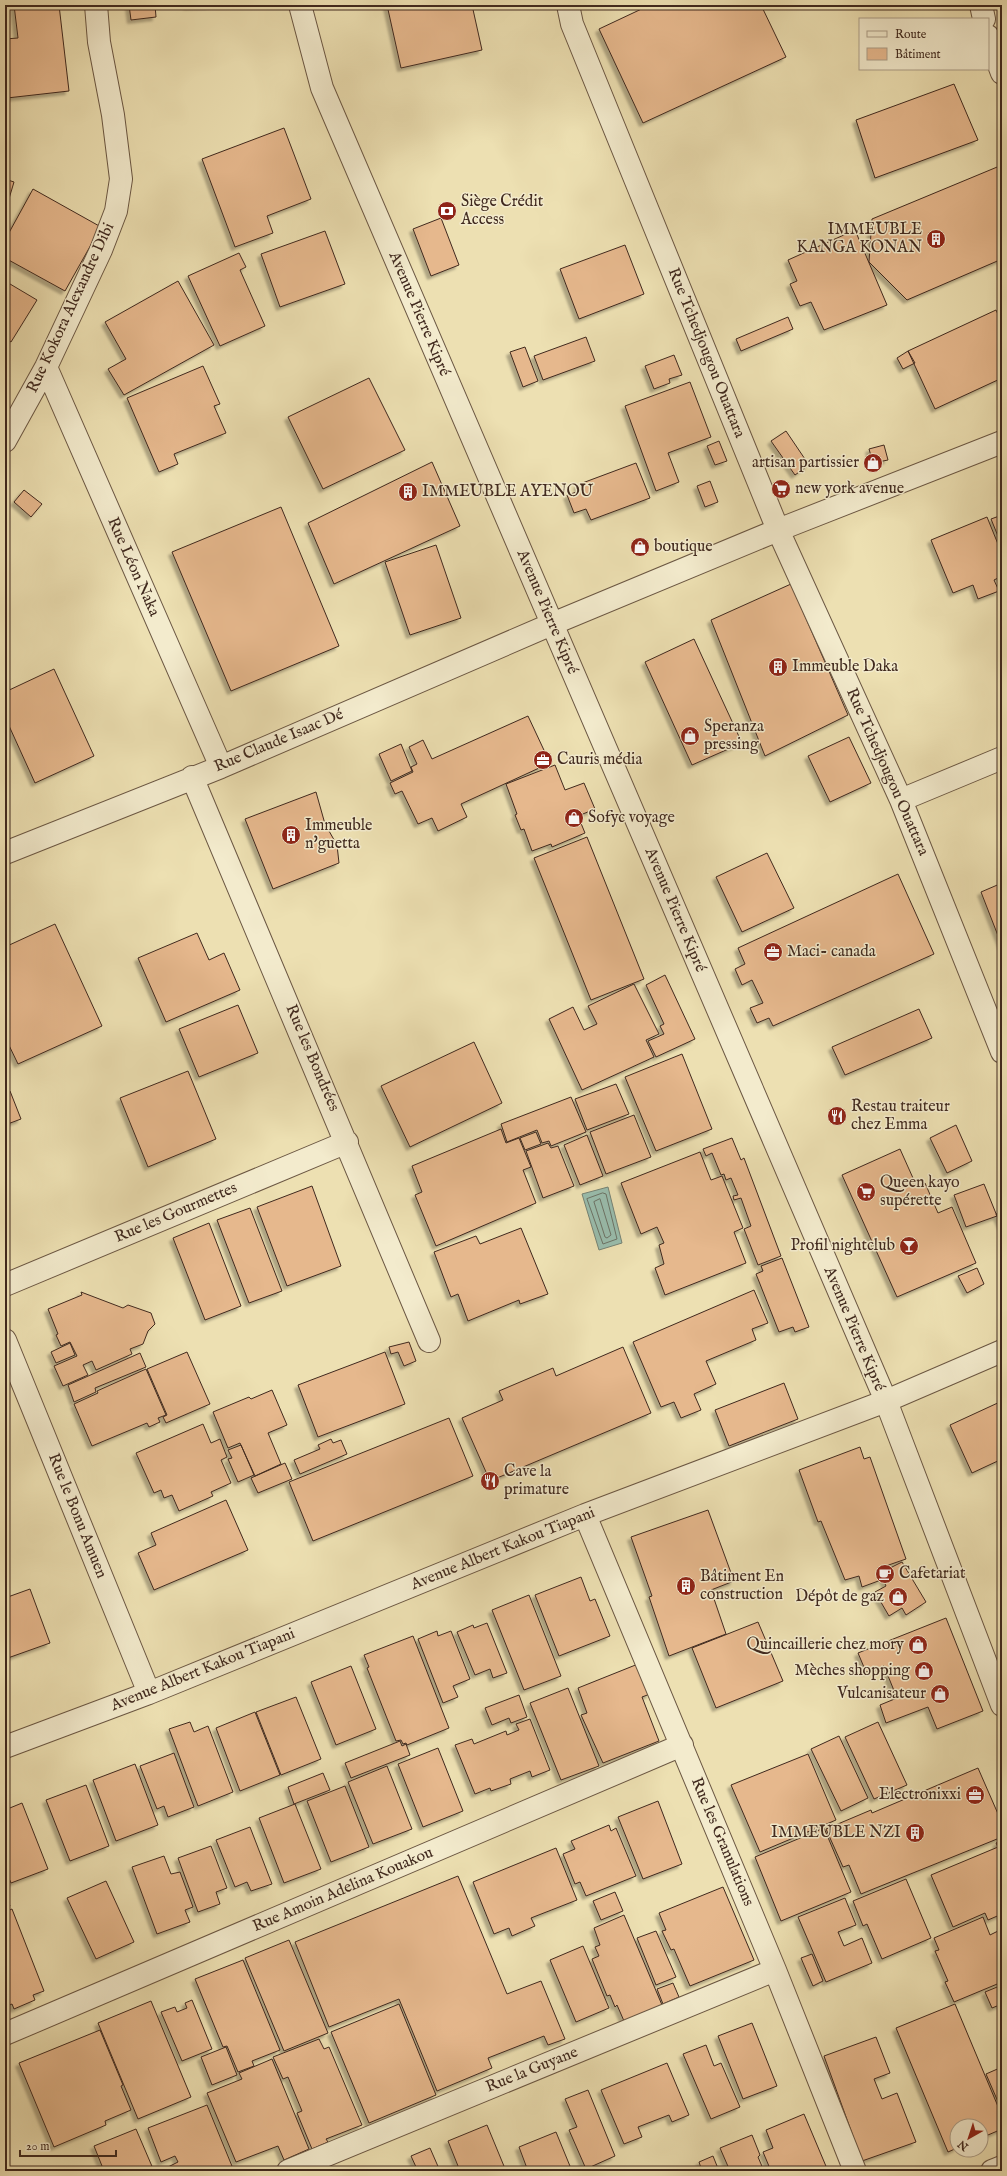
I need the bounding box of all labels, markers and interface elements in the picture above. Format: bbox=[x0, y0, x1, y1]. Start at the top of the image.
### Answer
legend bbox=[859, 18, 989, 70]
text: Route bbox=[895, 27, 927, 42]
text: Bâtiment bbox=[895, 47, 941, 62]
place label: Siège Crédit Access bbox=[460, 192, 544, 230]
bank icon: Siège Crédit Access bbox=[436, 200, 458, 222]
street label: Rue Kokora Alexandre Dibi bbox=[23, 220, 119, 396]
place label: IMMEUBLE KANGA KONAN bbox=[797, 220, 922, 258]
building icon: IMMEUBLE KANGA KONAN bbox=[925, 228, 947, 250]
street label: Avenue Pierre Kipré bbox=[383, 248, 454, 379]
street label: Rue Tchedjougou Ouattara bbox=[663, 265, 749, 441]
shop icon: artisan partissier bbox=[862, 452, 884, 474]
place label: artisan partissier bbox=[752, 453, 859, 473]
supermarket icon: new york avenue bbox=[770, 478, 792, 500]
place label: new york avenue bbox=[795, 479, 904, 499]
building icon: IMMEUBLE AYENOU bbox=[397, 481, 419, 503]
place label: IMMEUBLE AYENOU bbox=[422, 482, 594, 502]
street label: Rue Léon Naka bbox=[102, 514, 164, 620]
shop icon: boutique bbox=[629, 536, 651, 558]
place label: boutique bbox=[654, 537, 713, 557]
street label: Avenue Pierre Kipré bbox=[511, 546, 582, 677]
building icon: Immeuble Daka bbox=[767, 656, 789, 678]
place label: Immeuble Daka bbox=[792, 657, 898, 677]
street label: Rue Tchedjougou Ouattara bbox=[841, 685, 933, 859]
street label: Rue Claude Isaac Dé bbox=[211, 705, 347, 777]
place label: Speranza pressing bbox=[704, 717, 764, 755]
shop icon: Speranza pressing bbox=[679, 725, 701, 747]
office icon: Cauris média bbox=[532, 749, 554, 771]
place label: Cauris média bbox=[557, 750, 642, 770]
shop icon: Sofyc voyage bbox=[563, 807, 585, 829]
place label: Sofyc voyage bbox=[588, 808, 675, 828]
place label: Immeuble n'guetta bbox=[305, 816, 372, 854]
building icon: Immeuble n'guetta bbox=[280, 824, 302, 846]
street label: Avenue Pierre Kipré bbox=[639, 844, 710, 975]
office icon: Maci- canada bbox=[762, 941, 784, 963]
place label: Maci- canada bbox=[787, 942, 876, 962]
street label: Rue les Bondrées bbox=[280, 1001, 344, 1115]
place label: Restau traiteur chez Emma bbox=[851, 1097, 950, 1135]
restaurant icon: Restau traiteur chez Emma bbox=[826, 1105, 848, 1127]
place label: Queen kayo supérette bbox=[880, 1173, 960, 1211]
street label: Rue les Gourmettes bbox=[112, 1178, 241, 1248]
supermarket icon: Queen kayo supérette bbox=[855, 1181, 877, 1203]
bar icon: Profil nightclub bbox=[898, 1235, 920, 1257]
place label: Profil nightclub bbox=[791, 1236, 895, 1256]
street label: Avenue Pierre Kipré bbox=[818, 1263, 889, 1394]
street label: Rue le Bonu Amuen bbox=[43, 1451, 111, 1582]
place label: Cave la primature bbox=[504, 1462, 569, 1500]
restaurant icon: Cave la primature bbox=[479, 1470, 501, 1492]
street label: Avenue Albert Kakou Tiapani bbox=[407, 1503, 598, 1596]
cafe icon: Cafetariat bbox=[874, 1563, 896, 1585]
place label: Cafetariat bbox=[899, 1564, 966, 1584]
place label: Bâtiment En construction bbox=[700, 1567, 784, 1605]
building icon: Bâtiment En construction bbox=[675, 1575, 697, 1597]
shop icon: Dépôt de gaz bbox=[887, 1586, 909, 1608]
place label: Dépôt de gaz bbox=[795, 1587, 884, 1607]
street label: Avenue Albert Kakou Tiapani bbox=[107, 1624, 298, 1717]
shop icon: Quincaillerie chez mory bbox=[907, 1634, 929, 1656]
place label: Quincaillerie chez mory bbox=[747, 1635, 904, 1655]
shop icon: Mèches shopping bbox=[913, 1660, 935, 1682]
place label: Mèches shopping bbox=[794, 1661, 910, 1681]
shop icon: Vulcanisateur bbox=[929, 1683, 951, 1705]
place label: Vulcanisateur bbox=[836, 1684, 926, 1704]
street label: Rue les Granulations bbox=[686, 1775, 758, 1910]
office icon: Electronixxi bbox=[964, 1784, 986, 1806]
place label: Electronixxi bbox=[879, 1785, 961, 1805]
building icon: IMMEUBLE NZI bbox=[904, 1822, 926, 1844]
place label: IMMEUBLE NZI bbox=[771, 1823, 901, 1843]
street label: Rue Amoin Adelina Kouakou bbox=[250, 1843, 436, 1937]
street label: Rue la Guyane bbox=[483, 2042, 581, 2098]
north arrow bbox=[949, 2118, 989, 2158]
scale bar bbox=[20, 2132, 116, 2158]
text: N bbox=[955, 2136, 972, 2154]
text: 20 m bbox=[26, 2139, 49, 2154]

